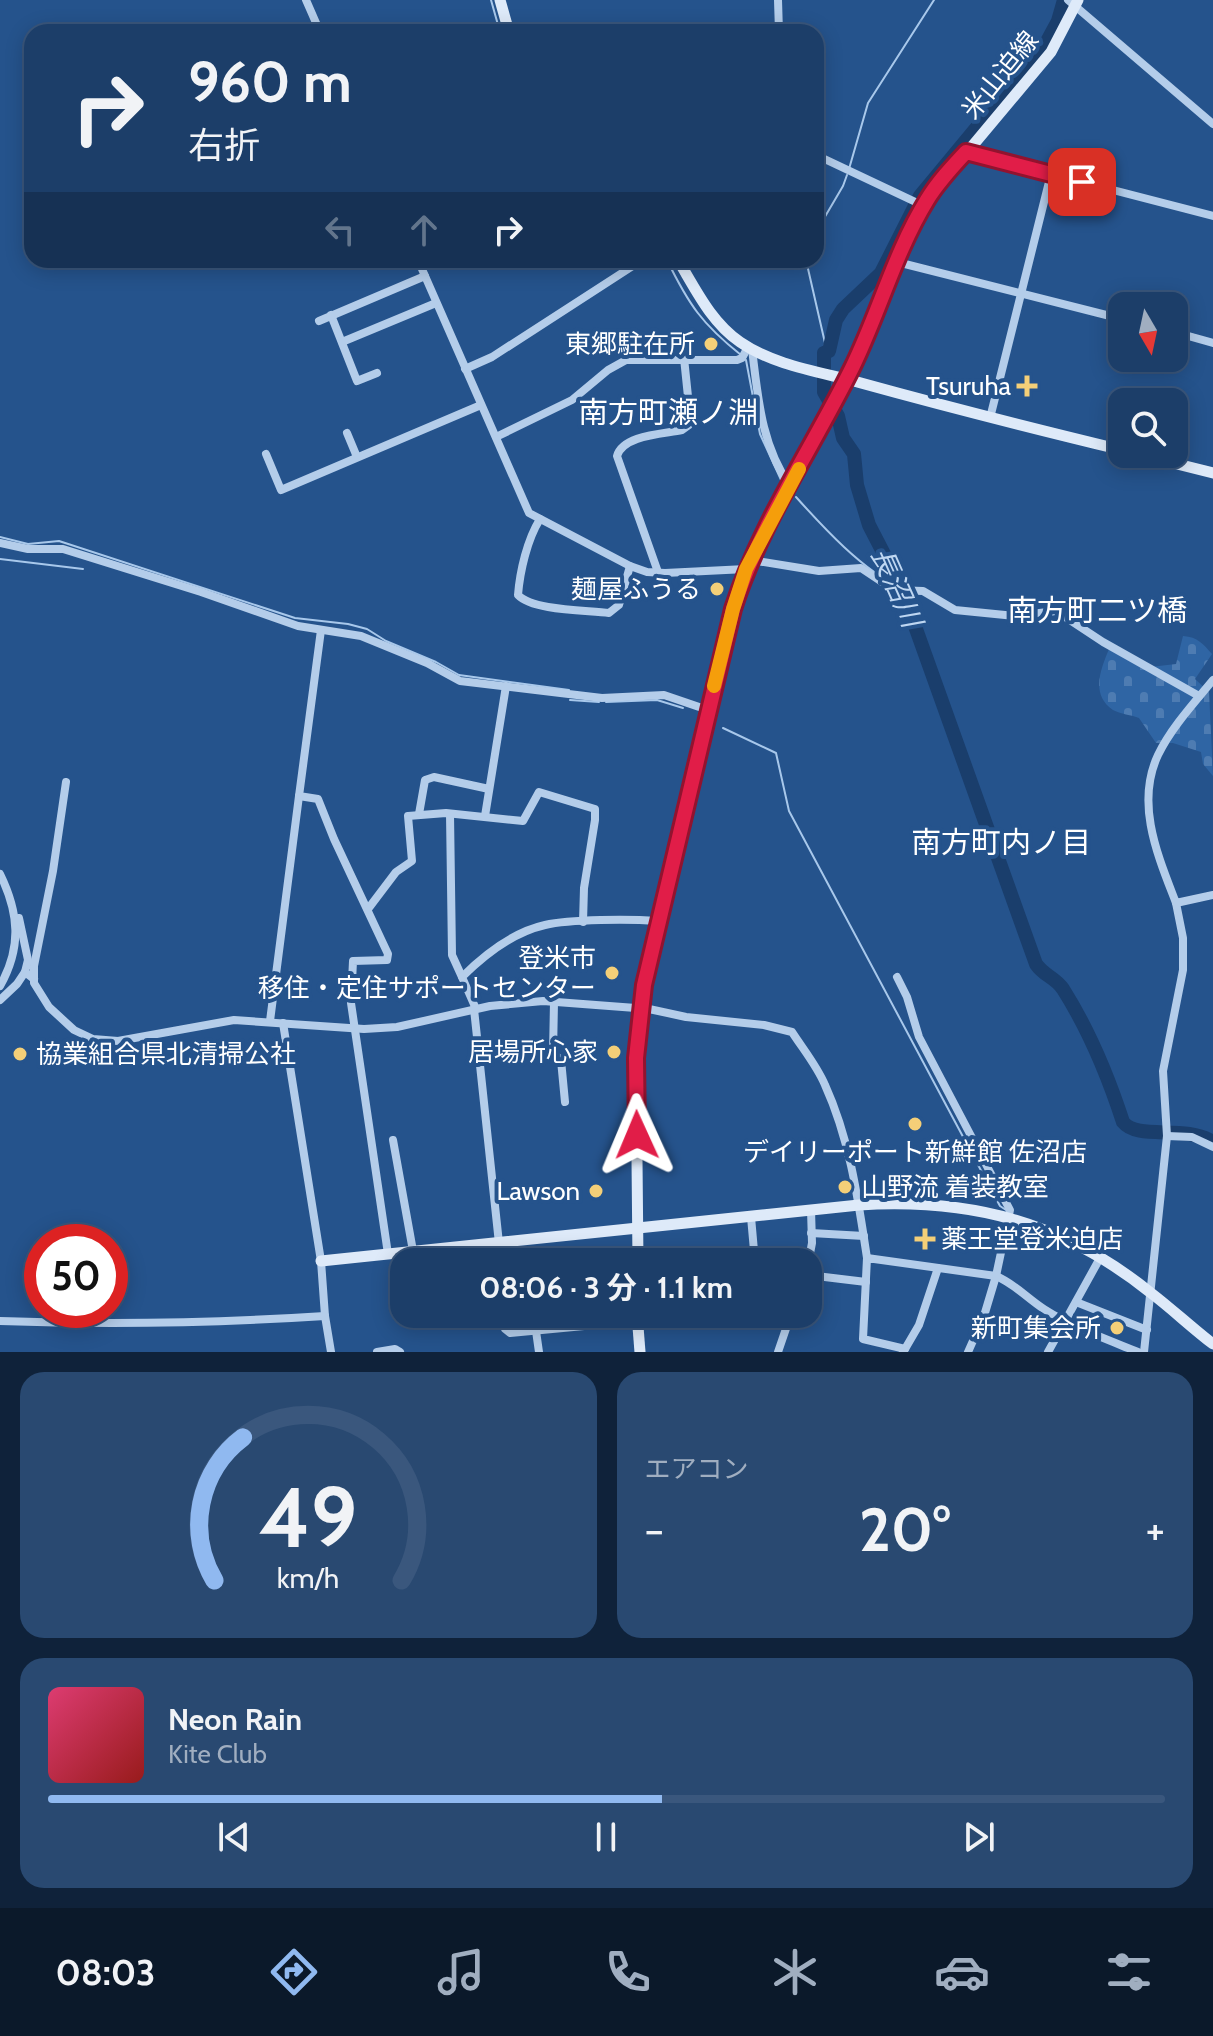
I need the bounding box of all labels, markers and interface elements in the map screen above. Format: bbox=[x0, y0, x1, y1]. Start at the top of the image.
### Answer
street label: 米山迫線 bbox=[955, 25, 1045, 125]
text: 960 m bbox=[188, 48, 352, 116]
icon: right bbox=[56, 56, 160, 160]
text: 右折 bbox=[188, 123, 260, 167]
pin bbox=[1048, 148, 1116, 216]
icon: arrive bbox=[1060, 160, 1104, 204]
icon: left bbox=[318, 208, 362, 252]
icon: ahead bbox=[402, 208, 446, 252]
icon: right bbox=[486, 208, 530, 252]
north arrow bbox=[1108, 292, 1188, 372]
map controls bbox=[1108, 292, 1188, 468]
place label: 東郷駐在所 bbox=[565, 328, 695, 360]
marker: 東郷駐在所 bbox=[702, 335, 720, 353]
place label: Tsuruha bbox=[926, 370, 1012, 402]
marker: Tsuruha bbox=[1018, 377, 1036, 395]
button: search bbox=[1108, 388, 1188, 468]
district label: 南方町瀬ノ淵 bbox=[578, 394, 758, 431]
water label: 長沼川 bbox=[864, 542, 931, 635]
place label: 麺屋ふうる bbox=[571, 573, 701, 605]
marker: 麺屋ふうる bbox=[708, 580, 726, 598]
district label: 南方町二ツ橋 bbox=[1007, 592, 1187, 629]
district label: 南方町内ノ目 bbox=[911, 824, 1091, 861]
place label: 登米市 移住・定住サポートセンター bbox=[258, 942, 596, 1004]
marker: 登米市 移住・定住サポートセンター bbox=[603, 964, 621, 982]
place label: 居場所心家 bbox=[468, 1036, 598, 1068]
place label: 協業組合県北清掃公社 bbox=[36, 1038, 296, 1070]
marker: 居場所心家 bbox=[605, 1043, 623, 1061]
marker: 協業組合県北清掃公社 bbox=[11, 1045, 29, 1063]
position arrow bbox=[595, 1093, 679, 1177]
marker: デイリーポート新鮮館 佐沼店 bbox=[906, 1115, 924, 1133]
place label: デイリーポート新鮮館 佐沼店 bbox=[743, 1136, 1087, 1168]
place label: 山野流 着装教室 bbox=[861, 1171, 1049, 1203]
place label: Lawson bbox=[496, 1175, 580, 1207]
marker: 山野流 着装教室 bbox=[836, 1178, 854, 1196]
marker: Lawson bbox=[587, 1182, 605, 1200]
place label: 薬王堂登米迫店 bbox=[941, 1223, 1123, 1255]
speed limit sign: 50 bbox=[24, 1224, 128, 1328]
marker: 薬王堂登米迫店 bbox=[916, 1230, 934, 1248]
text: 08:06 · 3 分 · 1.1 km bbox=[479, 1269, 733, 1306]
place label: 新町集会所 bbox=[971, 1312, 1101, 1344]
marker: 新町集会所 bbox=[1108, 1319, 1126, 1337]
text: エアコン bbox=[645, 1453, 749, 1485]
text: 49 bbox=[259, 1467, 357, 1568]
text: 20° bbox=[859, 1493, 950, 1566]
text: − bbox=[645, 1503, 664, 1556]
text: + bbox=[1146, 1503, 1165, 1556]
text: km/h bbox=[277, 1560, 340, 1595]
text: Neon Rain bbox=[168, 1701, 302, 1738]
text: Kite Club bbox=[168, 1738, 267, 1770]
icon: previous bbox=[212, 1815, 256, 1859]
icon: pause bbox=[584, 1815, 628, 1859]
icon: next bbox=[957, 1815, 1001, 1859]
icon: directions bbox=[266, 1944, 322, 2000]
icon: music bbox=[433, 1944, 489, 2000]
icon: phone bbox=[600, 1944, 656, 2000]
icon: climate bbox=[767, 1944, 823, 2000]
icon: car bbox=[934, 1944, 990, 2000]
icon: filters bbox=[1101, 1944, 1157, 2000]
text: 08:03 bbox=[56, 1950, 155, 1994]

